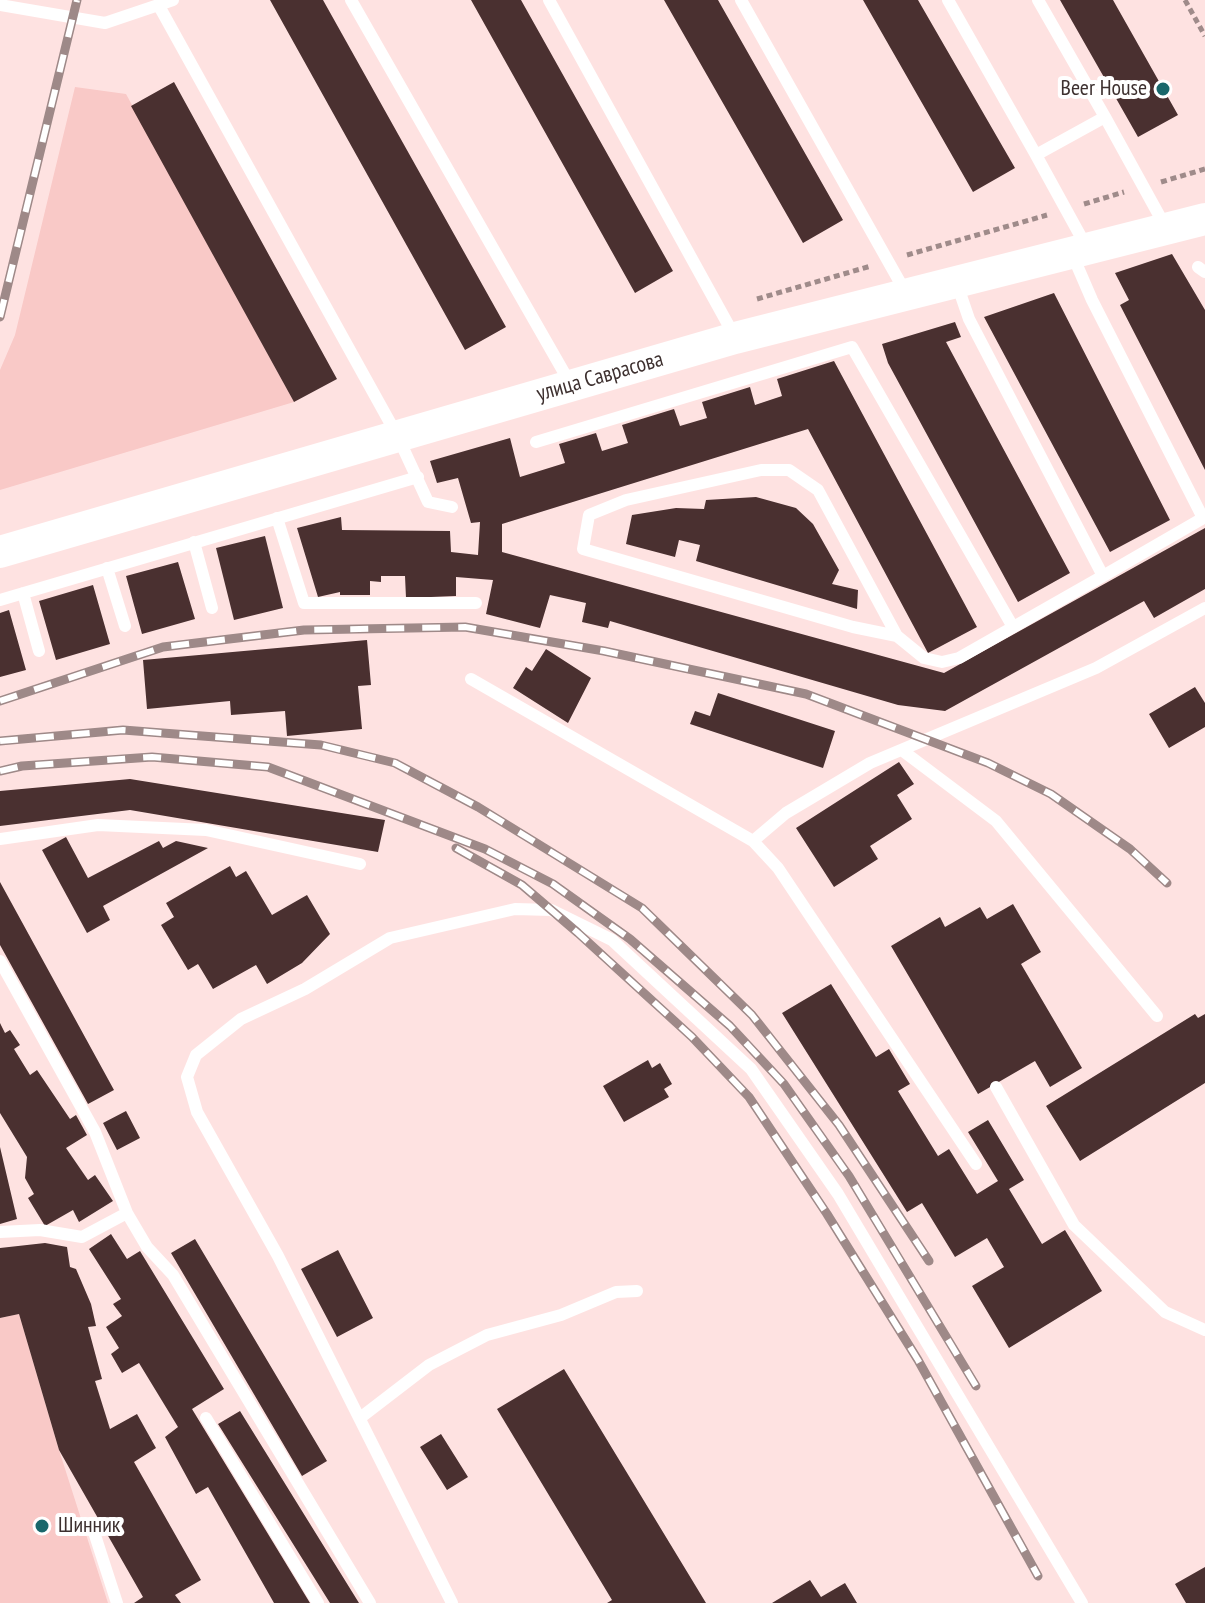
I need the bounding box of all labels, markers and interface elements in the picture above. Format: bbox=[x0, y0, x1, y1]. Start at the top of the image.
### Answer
place label: Beer House bbox=[1061, 76, 1147, 102]
marker: Beer House bbox=[1154, 80, 1172, 98]
street label: улица Саврасова bbox=[534, 346, 666, 408]
place label: Шинник bbox=[58, 1513, 120, 1539]
marker: Шинник bbox=[33, 1517, 51, 1535]

